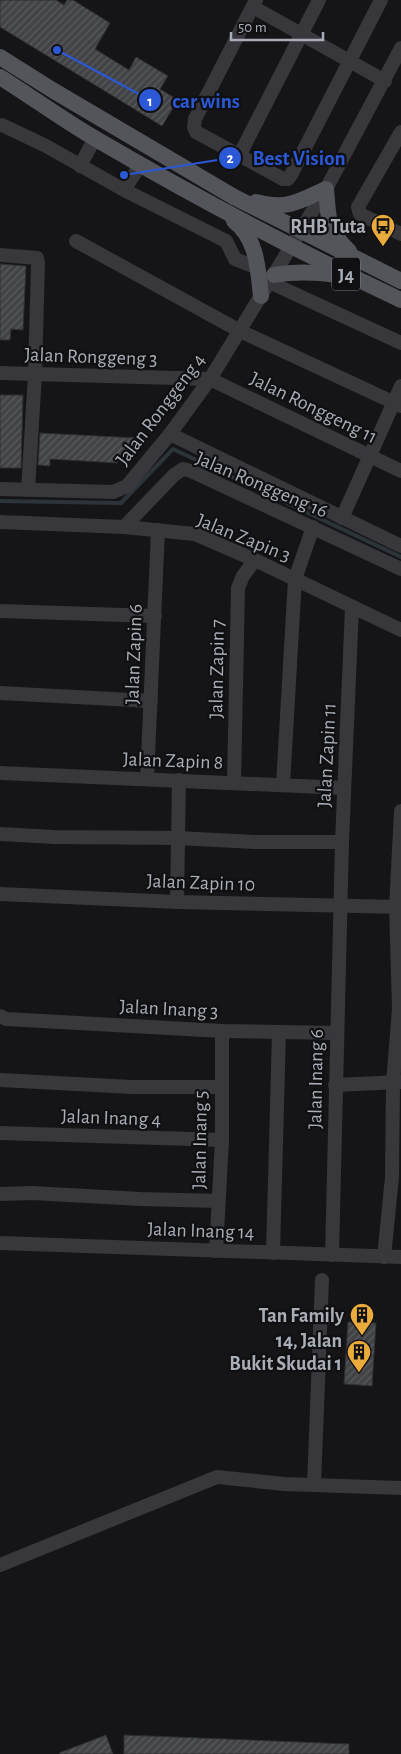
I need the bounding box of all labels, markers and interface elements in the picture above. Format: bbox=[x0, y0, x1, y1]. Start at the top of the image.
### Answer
scale bar bbox=[231, 10, 324, 42]
text: 50 m bbox=[238, 20, 267, 35]
callout: car wins bbox=[138, 82, 250, 118]
text: car wins bbox=[172, 91, 240, 112]
text: 1 bbox=[147, 94, 153, 109]
callout: Best Vision bbox=[218, 140, 356, 176]
text: Best Vision bbox=[253, 148, 346, 169]
text: 2 bbox=[226, 151, 234, 166]
bus stop icon: RHB Tuta bbox=[370, 213, 396, 247]
place label: RHB Tuta bbox=[290, 217, 366, 237]
road number: J4 bbox=[332, 258, 360, 290]
street label: Jalan Ronggeng 3 bbox=[24, 345, 158, 369]
street label: Jalan Ronggeng 4 bbox=[112, 350, 209, 469]
street label: Jalan Ronggeng 11 bbox=[247, 368, 380, 447]
street label: Jalan Ronggeng 16 bbox=[193, 448, 331, 522]
street label: Jalan Zapin 3 bbox=[194, 510, 293, 566]
street label: Jalan Zapin 6 bbox=[122, 603, 146, 705]
street label: Jalan Zapin 7 bbox=[206, 619, 228, 719]
street label: Jalan Zapin 11 bbox=[314, 702, 340, 808]
street label: Jalan Zapin 8 bbox=[122, 749, 224, 773]
street label: Jalan Zapin 10 bbox=[146, 871, 256, 895]
street label: Jalan Inang 3 bbox=[119, 996, 219, 1022]
street label: Jalan Inang 6 bbox=[305, 1029, 327, 1129]
street label: Jalan Inang 5 bbox=[189, 1090, 211, 1190]
street label: Jalan Inang 4 bbox=[61, 1106, 161, 1130]
street label: Jalan Inang 14 bbox=[147, 1219, 255, 1243]
building icon: Tan Family bbox=[349, 1302, 375, 1336]
place label: Tan Family bbox=[258, 1306, 344, 1326]
place label: 14, Jalan Bukit Skudai 1 bbox=[229, 1331, 342, 1374]
building icon: 14, Jalan Bukit Skudai 1 bbox=[346, 1339, 372, 1373]

